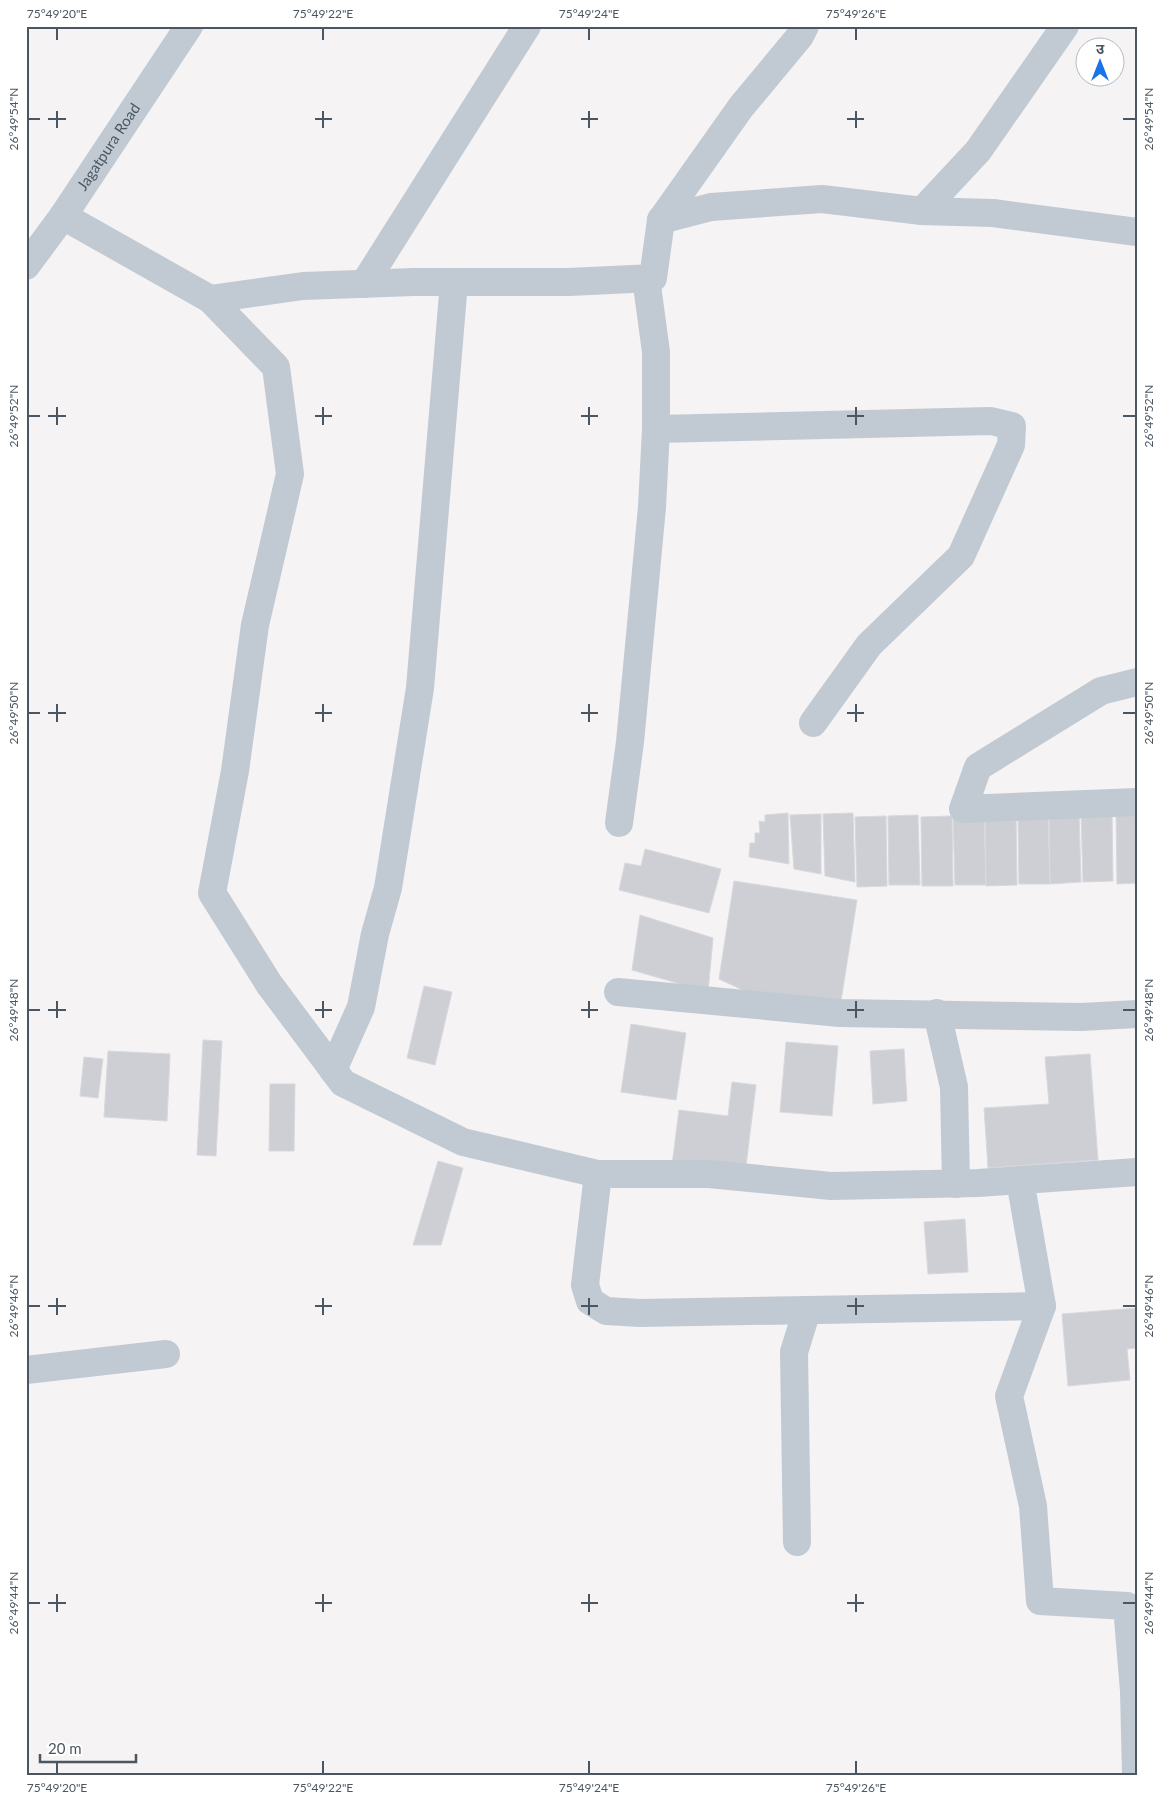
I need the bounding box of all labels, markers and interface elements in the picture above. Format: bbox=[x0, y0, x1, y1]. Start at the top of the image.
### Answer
text: 75°49'20"E bbox=[27, 6, 87, 21]
text: 75°49'22"E bbox=[293, 6, 353, 21]
text: 75°49'24"E bbox=[559, 6, 619, 21]
text: 75°49'26"E bbox=[826, 6, 886, 21]
north arrow bbox=[1076, 38, 1126, 88]
text: उ bbox=[1096, 40, 1105, 57]
text: 26°49'54"N bbox=[6, 88, 21, 150]
text: 26°49'54"N bbox=[1141, 88, 1156, 150]
street label: Jagatpura Road bbox=[73, 99, 143, 193]
text: 26°49'52"N bbox=[6, 385, 21, 447]
text: 26°49'52"N bbox=[1141, 385, 1156, 447]
text: 26°49'50"N bbox=[6, 682, 21, 744]
text: 26°49'50"N bbox=[1141, 682, 1156, 744]
text: 26°49'48"N bbox=[6, 979, 21, 1041]
text: 26°49'48"N bbox=[1141, 979, 1156, 1041]
text: 26°49'46"N bbox=[6, 1275, 21, 1337]
text: 26°49'46"N bbox=[1141, 1275, 1156, 1337]
text: 26°49'44"N bbox=[6, 1572, 21, 1634]
text: 26°49'44"N bbox=[1141, 1572, 1156, 1634]
scale bar bbox=[40, 1731, 136, 1763]
text: 20 m bbox=[48, 1739, 82, 1757]
text: 75°49'20"E bbox=[27, 1780, 87, 1795]
text: 75°49'22"E bbox=[293, 1780, 353, 1795]
text: 75°49'24"E bbox=[559, 1780, 619, 1795]
text: 75°49'26"E bbox=[826, 1780, 886, 1795]

